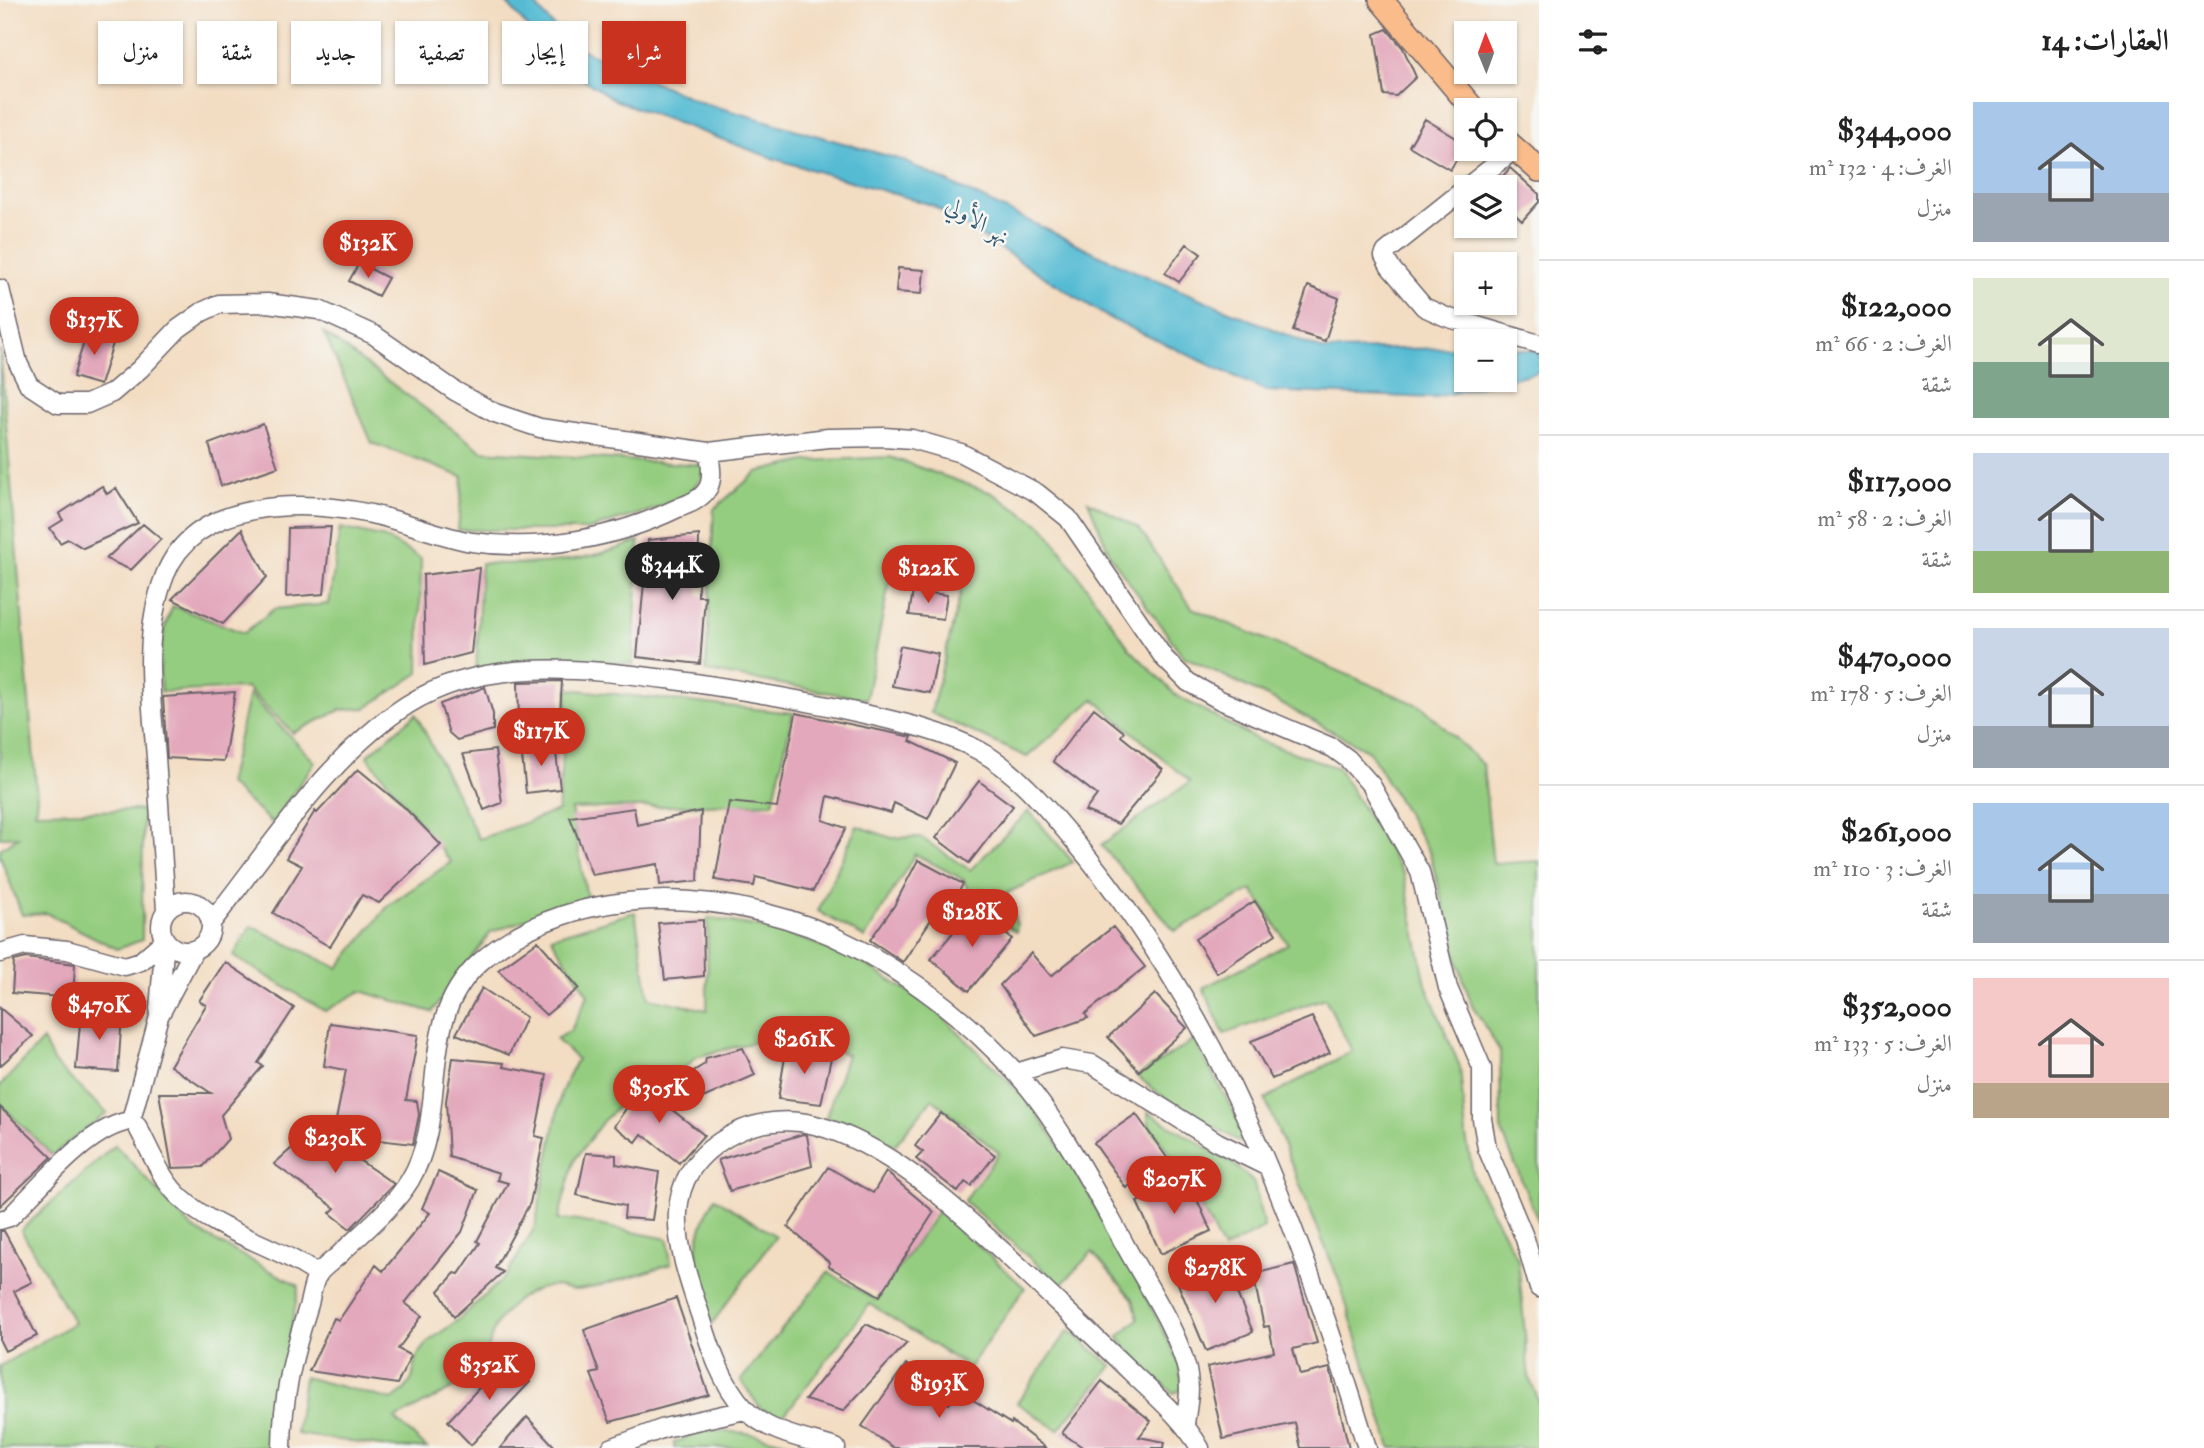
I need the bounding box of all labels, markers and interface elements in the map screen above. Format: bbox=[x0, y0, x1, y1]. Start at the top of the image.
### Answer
chip: منزل bbox=[98, 21, 183, 84]
chip: شقة bbox=[197, 21, 277, 84]
chip: جديد bbox=[291, 21, 381, 84]
chip: تصفية bbox=[395, 21, 488, 84]
chip: إيجار bbox=[502, 21, 588, 84]
chip: شراء bbox=[602, 21, 686, 84]
north arrow bbox=[1454, 21, 1517, 84]
map controls bbox=[1454, 21, 1517, 392]
text: العقارات: 14 bbox=[2041, 22, 2169, 59]
icon: filters bbox=[1574, 23, 1612, 61]
button: locate bbox=[1454, 98, 1517, 161]
text: $344,000 bbox=[1837, 112, 1952, 149]
icon: home bbox=[2029, 130, 2113, 214]
text: الغرف: 4 · 132 m² bbox=[1809, 153, 1952, 182]
button: layers bbox=[1454, 175, 1517, 238]
water label: نهر الأولي bbox=[938, 189, 1017, 255]
text: منزل bbox=[1917, 194, 1952, 223]
pin: $132K bbox=[319, 220, 417, 280]
text: $132K bbox=[339, 228, 397, 257]
button: + bbox=[1454, 252, 1517, 315]
text: $122,000 bbox=[1841, 288, 1952, 325]
pin: $137K bbox=[45, 298, 143, 357]
text: $137K bbox=[66, 305, 122, 334]
icon: home bbox=[2029, 306, 2113, 390]
button: − bbox=[1454, 329, 1517, 392]
text: الغرف: 2 · 66 m² bbox=[1815, 329, 1952, 358]
text: شقة bbox=[1922, 370, 1952, 399]
text: $117,000 bbox=[1847, 463, 1952, 500]
icon: home bbox=[2029, 481, 2113, 565]
text: الغرف: 2 · 58 m² bbox=[1818, 504, 1952, 533]
pin: $344K bbox=[623, 542, 721, 602]
text: شقة bbox=[1922, 545, 1952, 574]
pin: $122K bbox=[879, 546, 977, 605]
text: $344K bbox=[641, 550, 703, 579]
text: $122K bbox=[898, 553, 958, 582]
text: $470,000 bbox=[1837, 638, 1952, 675]
icon: home bbox=[2029, 656, 2113, 740]
text: الغرف: 5 · 178 m² bbox=[1810, 679, 1952, 708]
pin: $117K bbox=[492, 708, 590, 768]
text: $117K bbox=[513, 716, 569, 745]
text: منزل bbox=[1917, 720, 1952, 749]
text: $261,000 bbox=[1841, 813, 1952, 850]
icon: home bbox=[2029, 831, 2113, 915]
text: الغرف: 3 · 110 m² bbox=[1813, 854, 1952, 883]
pin: $128K bbox=[923, 890, 1021, 949]
text: شقة bbox=[1922, 895, 1952, 924]
text: $128K bbox=[942, 897, 1002, 926]
pin: $470K bbox=[50, 982, 148, 1042]
text: $352,000 bbox=[1842, 988, 1952, 1025]
text: $470K bbox=[67, 990, 131, 1019]
icon: home bbox=[2029, 1006, 2113, 1090]
pin: $261K bbox=[755, 1016, 853, 1076]
text: $261K bbox=[774, 1024, 834, 1053]
text: الغرف: 5 · 133 m² bbox=[1814, 1029, 1952, 1058]
pin: $305K bbox=[610, 1066, 708, 1125]
text: منزل bbox=[1917, 1070, 1952, 1099]
text: $305K bbox=[629, 1073, 689, 1102]
pin: $230K bbox=[286, 1116, 384, 1175]
text: $230K bbox=[304, 1123, 366, 1152]
pin: $207K bbox=[1125, 1156, 1223, 1216]
text: $207K bbox=[1142, 1164, 1206, 1193]
pin: $278K bbox=[1166, 1246, 1264, 1305]
text: $278K bbox=[1184, 1253, 1246, 1282]
pin: $352K bbox=[440, 1342, 538, 1402]
text: $352K bbox=[459, 1350, 519, 1379]
pin: $193K bbox=[890, 1360, 988, 1420]
text: $193K bbox=[910, 1368, 968, 1397]

